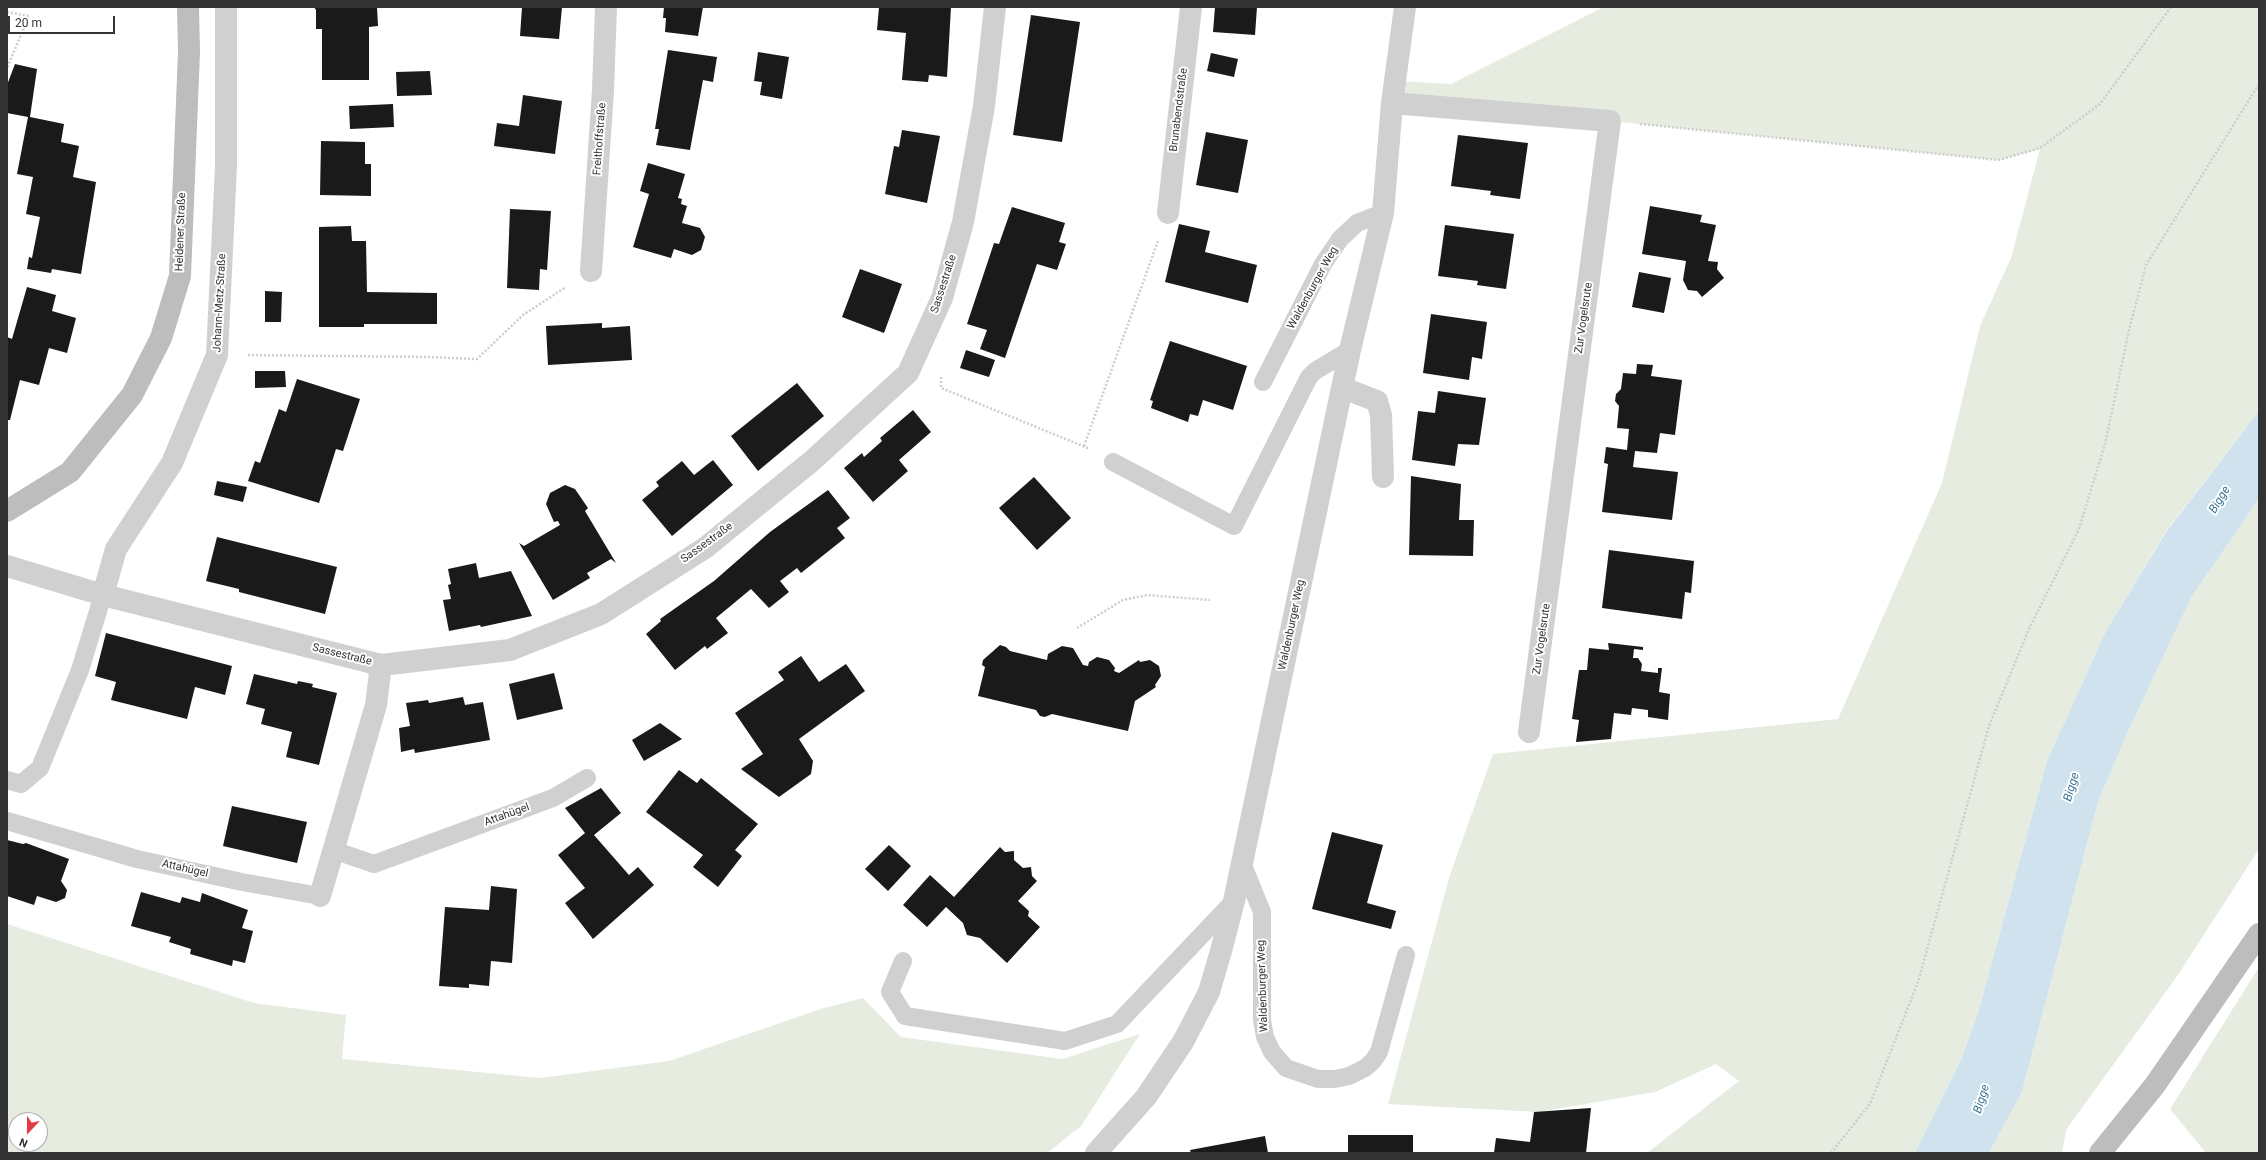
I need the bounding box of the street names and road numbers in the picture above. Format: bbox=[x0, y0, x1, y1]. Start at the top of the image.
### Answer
street label: Brunabendstraße bbox=[1167, 67, 1191, 153]
street label: Freithoffstraße bbox=[591, 102, 609, 176]
street label: Heldener Straße bbox=[173, 192, 189, 272]
street label: Waldenburger Weg bbox=[1285, 244, 1341, 332]
street label: Johann-Metz-Straße bbox=[211, 253, 229, 353]
street label: Sassestraße bbox=[928, 253, 960, 315]
street label: Zur Vogelsrute bbox=[1572, 282, 1596, 354]
street label: Sassestraße bbox=[679, 520, 735, 566]
street label: Waldenburger Weg bbox=[1276, 578, 1308, 672]
street label: Zur Vogelsrute bbox=[1530, 603, 1554, 675]
street label: Sassestraße bbox=[311, 641, 373, 669]
street label: Attahügel bbox=[483, 801, 531, 829]
street label: Attahügel bbox=[161, 857, 209, 881]
street label: Waldenburger Weg bbox=[1255, 940, 1271, 1032]

